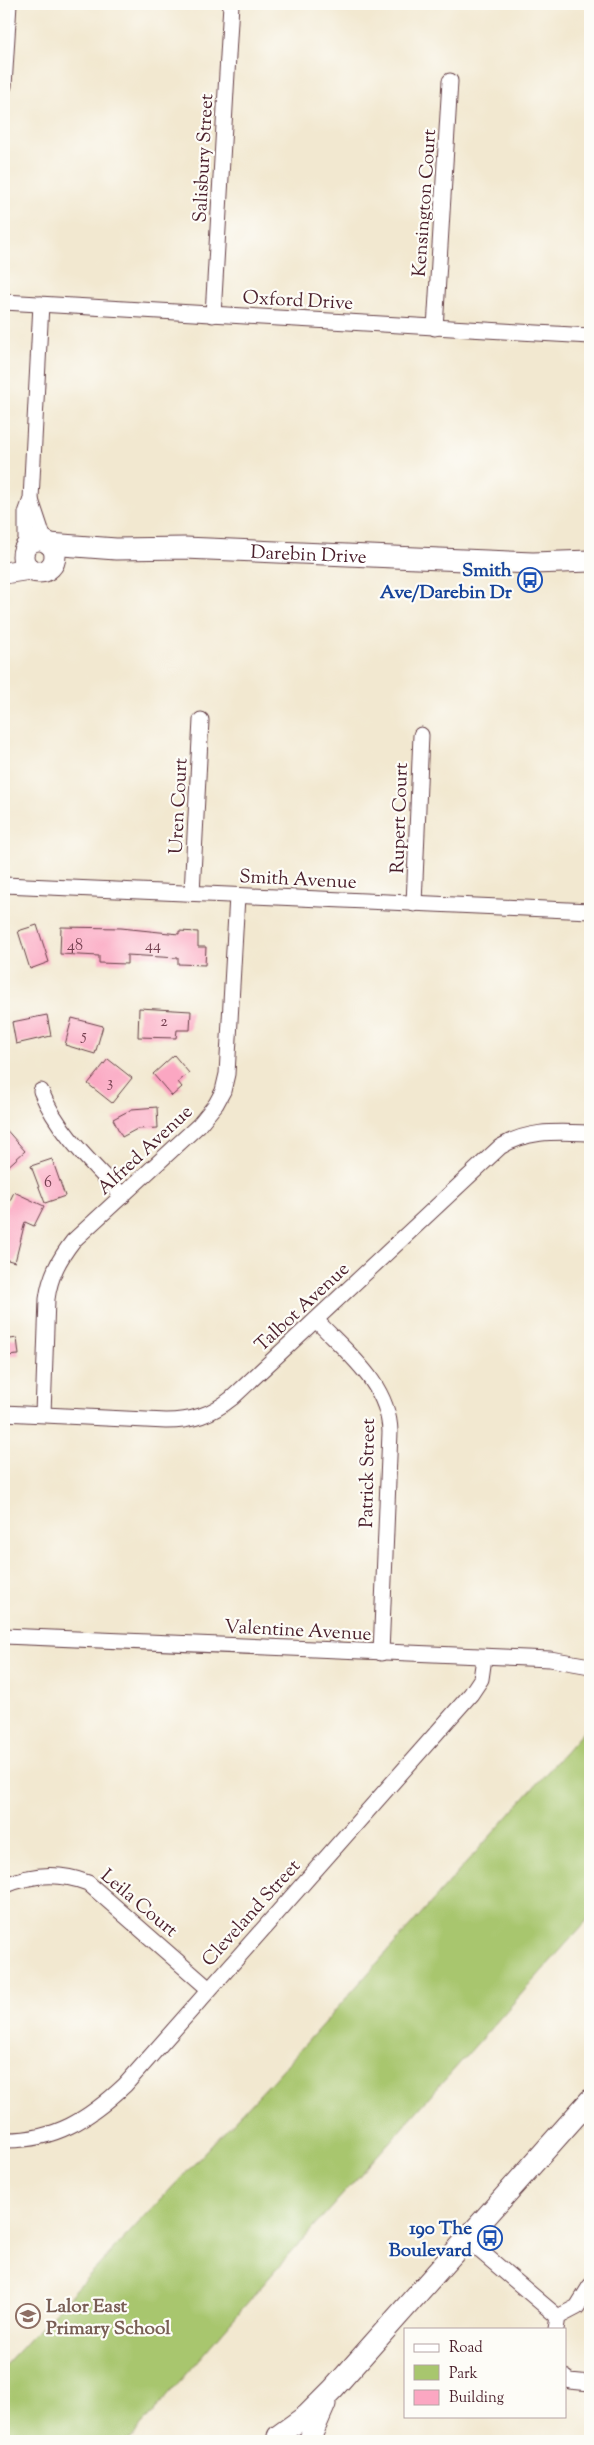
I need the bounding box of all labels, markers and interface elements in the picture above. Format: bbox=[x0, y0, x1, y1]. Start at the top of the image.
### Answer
street label: Salisbury Street bbox=[188, 92, 221, 223]
street label: Kensington Court bbox=[407, 128, 444, 278]
street label: Oxford Drive bbox=[242, 285, 354, 318]
street label: Darebin Drive bbox=[250, 540, 367, 572]
place label: Smith Ave/Darebin Dr bbox=[380, 558, 513, 607]
bus stop icon: Smith Ave/Darebin Dr bbox=[517, 567, 543, 593]
street label: Uren Court bbox=[163, 757, 196, 855]
street label: Rupert Court bbox=[385, 762, 416, 874]
street label: Smith Avenue bbox=[238, 864, 357, 897]
house number: 48 bbox=[67, 935, 83, 958]
house number: 44 bbox=[145, 935, 161, 958]
house number: 2 bbox=[160, 1011, 168, 1034]
house number: 5 bbox=[80, 1025, 87, 1048]
house number: 3 bbox=[107, 1072, 113, 1095]
street label: Alfred Avenue bbox=[92, 1099, 199, 1202]
house number: 6 bbox=[44, 1172, 52, 1195]
street label: Talbot Avenue bbox=[249, 1257, 356, 1359]
street label: Patrick Street bbox=[354, 1417, 383, 1528]
street label: Valentine Avenue bbox=[224, 1614, 372, 1649]
street label: Cleveland Street bbox=[196, 1854, 308, 1973]
street label: Leila Court bbox=[94, 1864, 183, 1945]
place label: 190 The Boulevard bbox=[389, 2216, 472, 2265]
bus stop icon: 190 The Boulevard bbox=[477, 2225, 503, 2251]
place label: Lalor East Primary School bbox=[46, 2294, 171, 2343]
school or university icon: Lalor East Primary School bbox=[15, 2303, 41, 2329]
legend bbox=[404, 2328, 566, 2418]
text: Road bbox=[449, 2338, 483, 2359]
text: Park bbox=[449, 2364, 478, 2385]
text: Building bbox=[449, 2388, 504, 2409]

